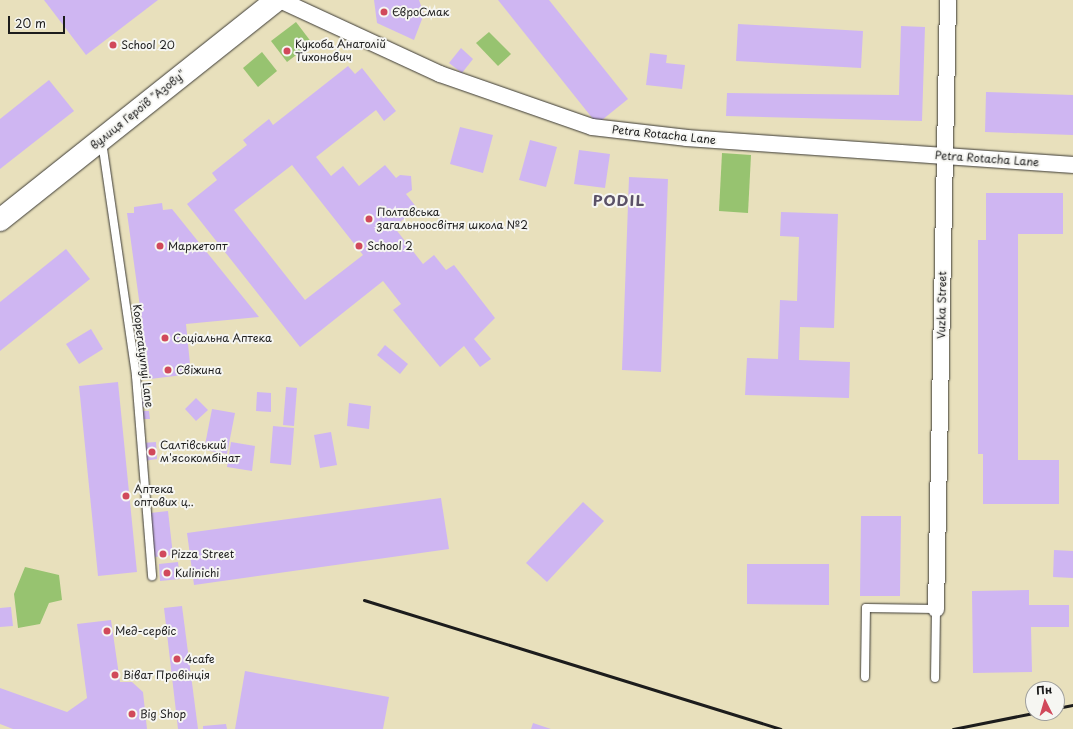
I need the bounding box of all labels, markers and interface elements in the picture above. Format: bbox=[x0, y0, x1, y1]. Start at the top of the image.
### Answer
place label: ЄвроСмак bbox=[392, 5, 449, 19]
marker: ЄвроСмак bbox=[379, 7, 389, 17]
scale bar bbox=[10, 8, 67, 34]
text: 20 m bbox=[15, 14, 46, 32]
place label: School 20 bbox=[121, 38, 175, 52]
place label: Кукоба Анатолій Тихонович bbox=[295, 38, 386, 64]
marker: School 20 bbox=[108, 40, 118, 50]
marker: Кукоба Анатолій Тихонович bbox=[282, 46, 292, 56]
street label: вулиця Героїв "Азову" bbox=[88, 68, 188, 152]
street label: Petra Rotacha Lane bbox=[611, 123, 717, 147]
street label: Petra Rotacha Lane bbox=[935, 149, 1039, 169]
district label: PODIL bbox=[593, 191, 645, 209]
place label: Полтавська загальноосвітня школа №2 bbox=[377, 206, 528, 232]
marker: Полтавська загальноосвітня школа №2 bbox=[364, 214, 374, 224]
place label: Маркетопт bbox=[168, 239, 228, 253]
place label: School 2 bbox=[367, 239, 413, 253]
marker: Маркетопт bbox=[155, 241, 165, 251]
marker: School 2 bbox=[354, 241, 364, 251]
street label: Vuzka Street bbox=[935, 271, 949, 339]
street label: Kooperatyvnyi Lane bbox=[130, 304, 156, 408]
place label: Соціальна Аптека bbox=[173, 331, 272, 345]
marker: Соціальна Аптека bbox=[160, 333, 170, 343]
place label: Свіжина bbox=[176, 363, 222, 377]
marker: Свіжина bbox=[163, 365, 173, 375]
place label: Салтівський м'ясокомбінат bbox=[160, 439, 240, 465]
marker: Салтівський м'ясокомбінат bbox=[147, 447, 157, 457]
place label: Аптека оптових ц‥ bbox=[134, 483, 194, 509]
marker: Аптека оптових ц‥ bbox=[121, 491, 131, 501]
place label: Pizza Street bbox=[171, 547, 234, 561]
marker: Pizza Street bbox=[158, 549, 168, 559]
place label: Kulinichi bbox=[175, 566, 219, 580]
marker: Kulinichi bbox=[162, 568, 172, 578]
place label: Мед-сервіс bbox=[115, 624, 176, 638]
marker: Мед-сервіс bbox=[102, 626, 112, 636]
place label: 4cafe bbox=[185, 652, 215, 666]
marker: 4cafe bbox=[172, 654, 182, 664]
place label: Віват Провінція bbox=[123, 668, 210, 682]
marker: Віват Провінція bbox=[110, 670, 120, 680]
text: Пн bbox=[1035, 680, 1053, 699]
north arrow bbox=[1025, 681, 1065, 721]
place label: Big Shop bbox=[140, 707, 186, 721]
marker: Big Shop bbox=[127, 709, 137, 719]

